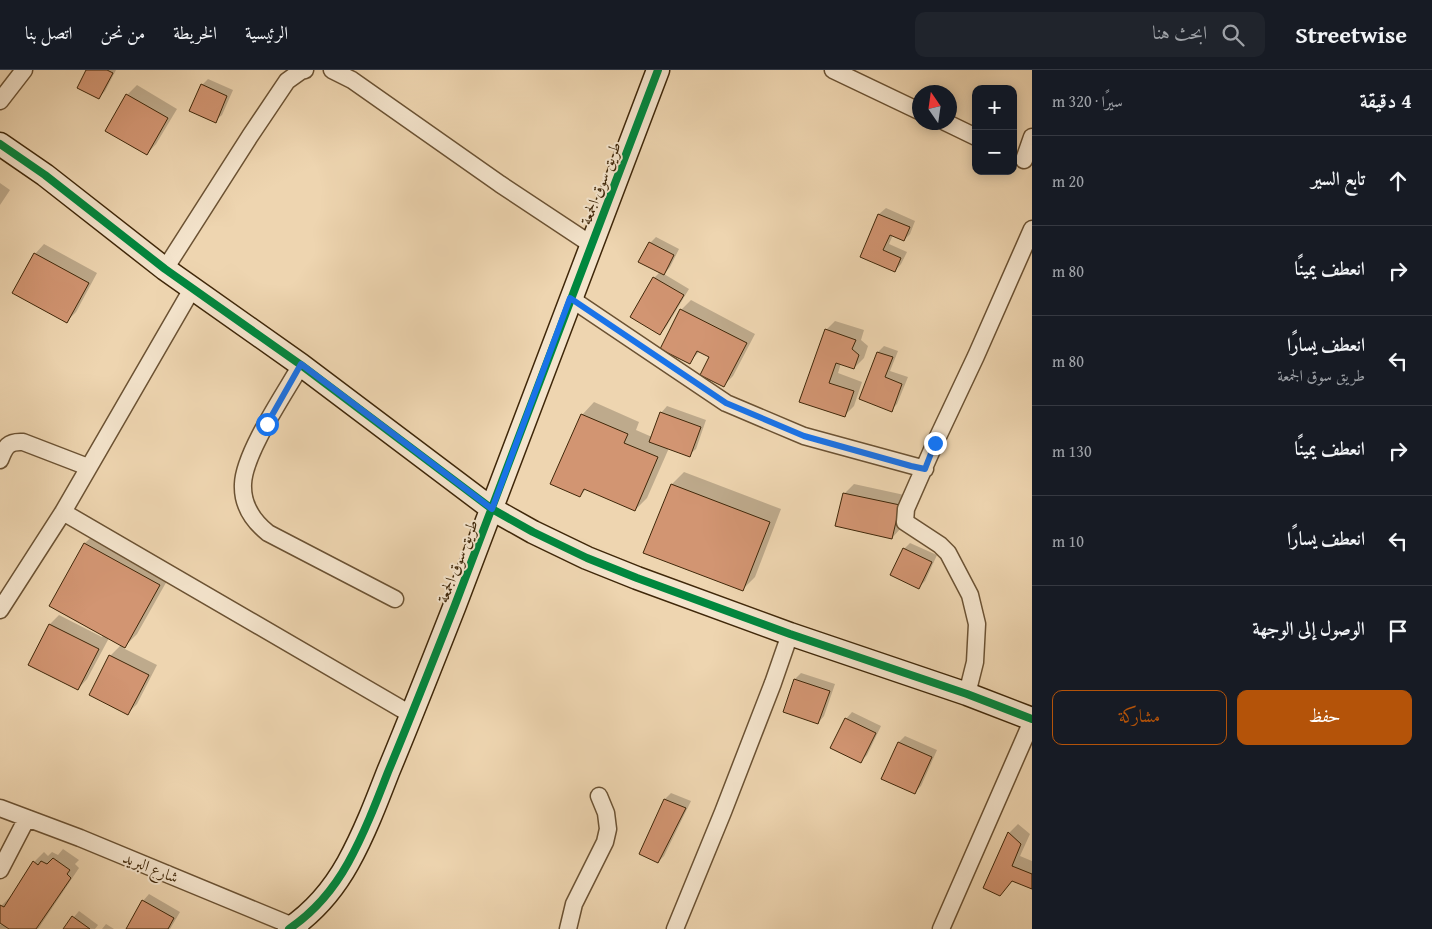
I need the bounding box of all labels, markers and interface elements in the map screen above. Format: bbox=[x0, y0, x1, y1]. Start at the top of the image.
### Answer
search box bbox=[915, 12, 1265, 57]
text: Streetwise bbox=[1295, 17, 1407, 52]
text: ابحث هنا bbox=[1152, 18, 1207, 46]
text: اتصل بنا bbox=[25, 19, 72, 46]
text: من نحن bbox=[100, 19, 145, 46]
text: الخريطة bbox=[173, 19, 217, 46]
text: الرئيسية bbox=[245, 19, 288, 46]
icon: search bbox=[1219, 21, 1247, 49]
north arrow bbox=[912, 85, 957, 130]
map controls bbox=[972, 85, 1017, 175]
button: + bbox=[972, 85, 1017, 130]
text: 4 دقيقة bbox=[1360, 85, 1412, 116]
text: سيرًا · 320 m bbox=[1052, 89, 1123, 113]
button: − bbox=[972, 130, 1017, 175]
street label: طريق سوق الجمعة bbox=[573, 138, 627, 228]
text: تابع السير bbox=[1311, 164, 1365, 192]
icon: ahead bbox=[1384, 167, 1412, 195]
text: 20 m bbox=[1052, 169, 1084, 193]
text: انعطف يمينًا bbox=[1295, 254, 1365, 282]
icon: right bbox=[1384, 257, 1412, 285]
text: 80 m bbox=[1052, 259, 1084, 283]
text: انعطف يسارًا bbox=[1287, 330, 1365, 358]
icon: left bbox=[1384, 347, 1412, 375]
text: 80 m bbox=[1052, 349, 1084, 373]
text: طريق سوق الجمعة bbox=[1277, 363, 1365, 387]
route start bbox=[256, 413, 279, 436]
route end bbox=[924, 432, 947, 455]
text: انعطف يمينًا bbox=[1295, 434, 1365, 462]
icon: right bbox=[1384, 437, 1412, 465]
text: 130 m bbox=[1052, 439, 1092, 463]
street label: طريق سوق الجمعة bbox=[430, 516, 484, 606]
text: انعطف يسارًا bbox=[1287, 524, 1365, 552]
icon: left bbox=[1384, 527, 1412, 555]
text: 10 m bbox=[1052, 529, 1084, 553]
text: الوصول إلى الوجهة bbox=[1253, 614, 1365, 642]
icon: arrive bbox=[1384, 617, 1412, 645]
button: مشاركة bbox=[1052, 690, 1227, 745]
button: حفظ bbox=[1237, 690, 1412, 745]
street label: شارع البريد bbox=[119, 845, 182, 891]

